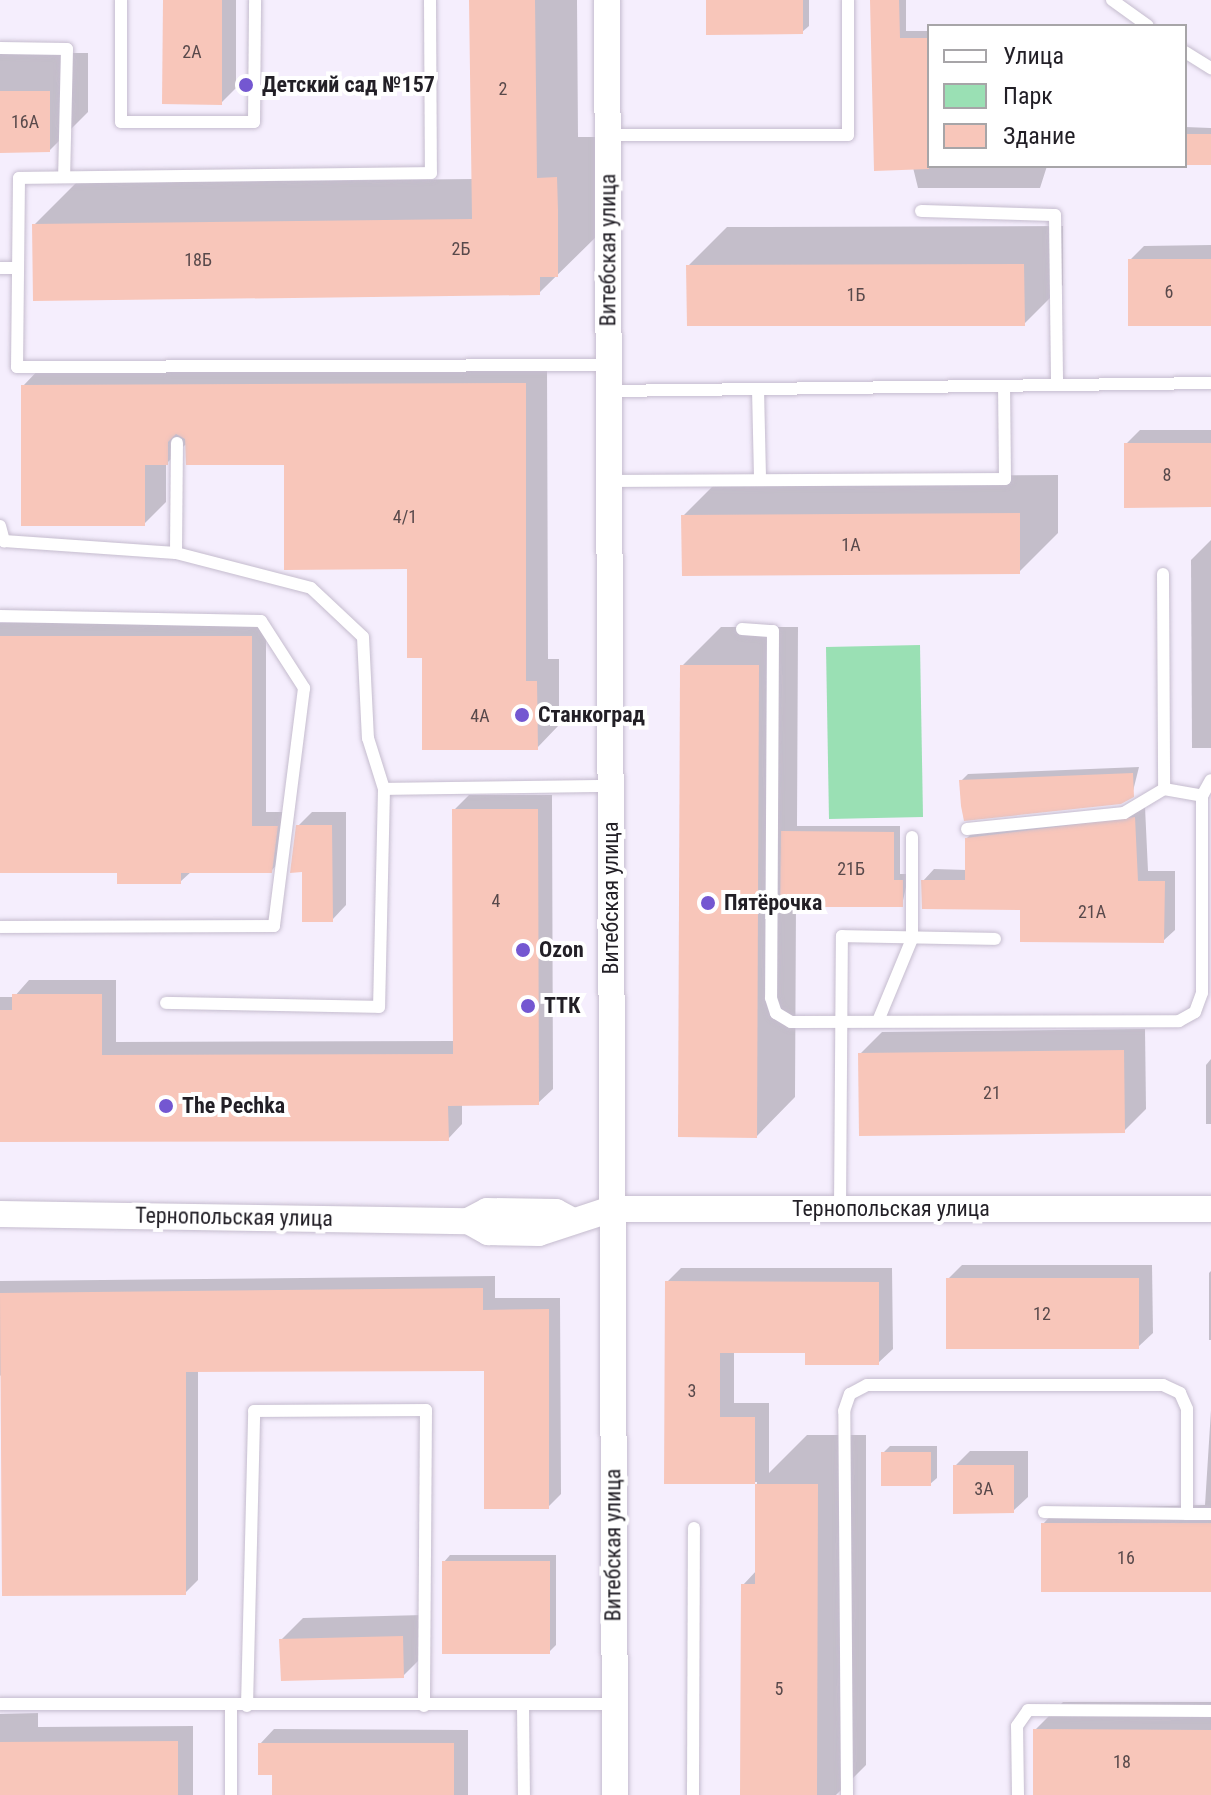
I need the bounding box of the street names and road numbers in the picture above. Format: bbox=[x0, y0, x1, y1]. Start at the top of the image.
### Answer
street label: Витебская улица bbox=[595, 174, 621, 326]
street label: Витебская улица bbox=[598, 822, 624, 974]
street label: Тернопольская улица bbox=[792, 1196, 990, 1222]
street label: Тернопольская улица bbox=[135, 1202, 333, 1232]
street label: Витебская улица bbox=[600, 1469, 626, 1621]

